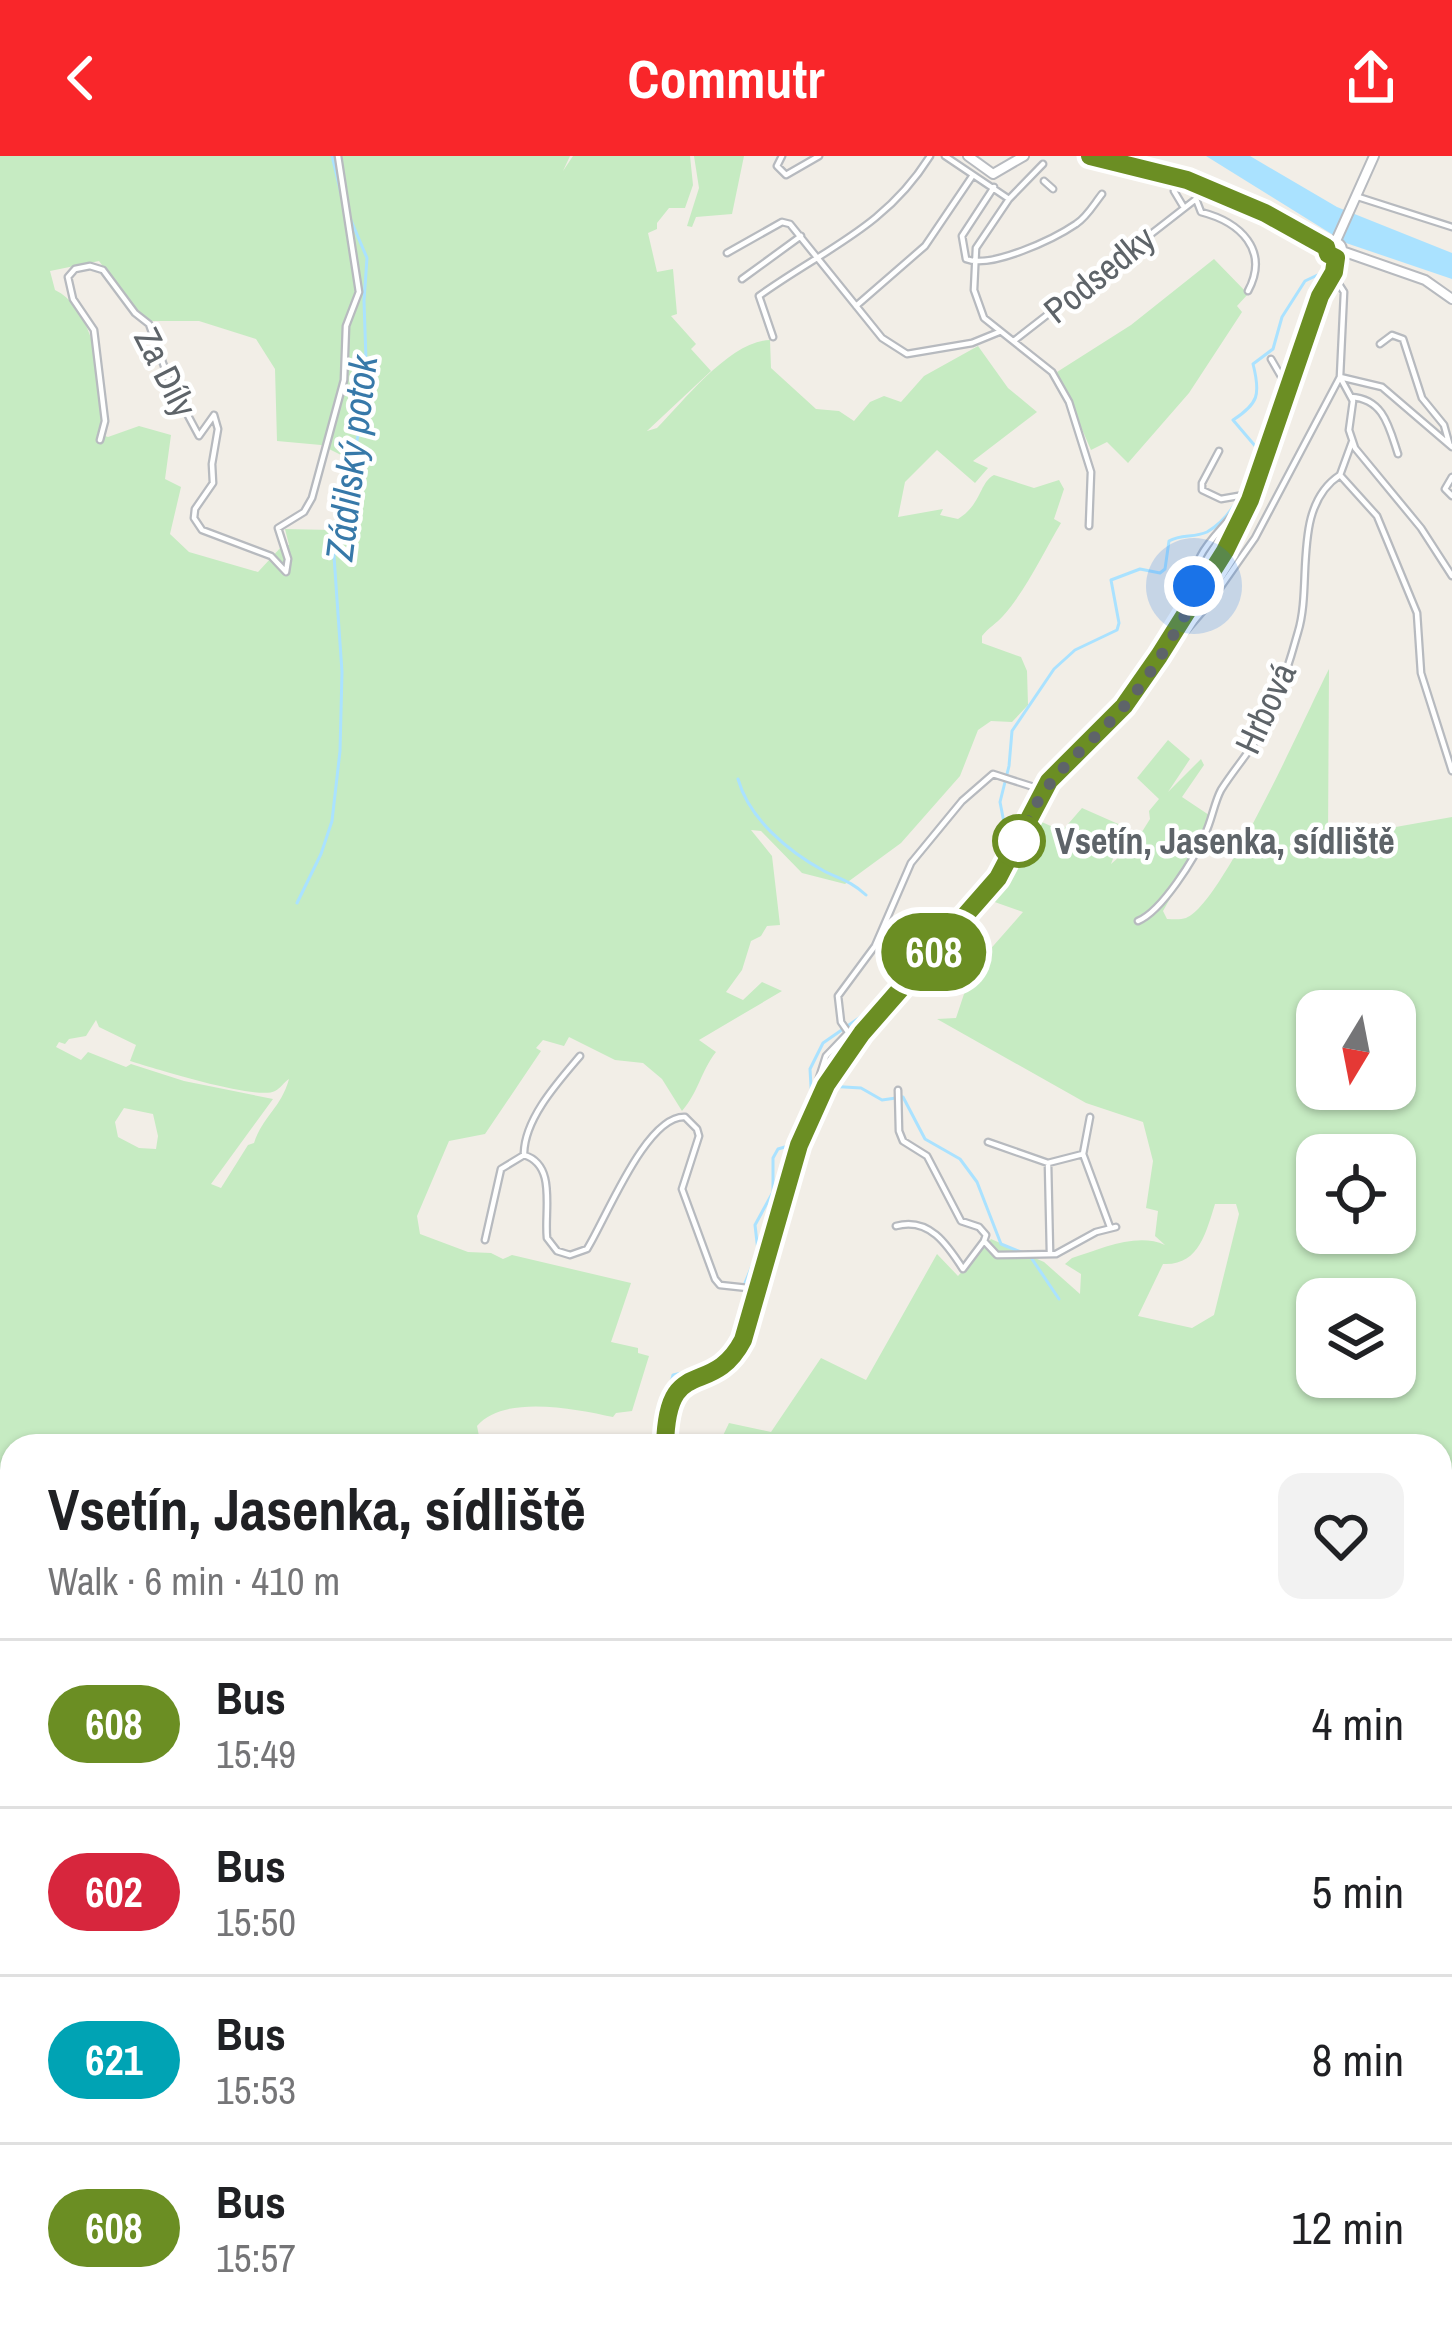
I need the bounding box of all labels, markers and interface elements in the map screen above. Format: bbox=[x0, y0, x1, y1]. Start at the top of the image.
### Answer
text: Commutr bbox=[628, 42, 824, 115]
icon: back bbox=[48, 45, 114, 111]
icon: share bbox=[1338, 45, 1404, 111]
street label: Podsedky bbox=[1034, 214, 1165, 333]
street label: Za Díly bbox=[123, 319, 209, 425]
water label: Zádilský potok bbox=[313, 352, 389, 564]
your location bbox=[1164, 556, 1224, 616]
street label: Hrbová bbox=[1223, 655, 1307, 761]
marker: Vsetín, Jasenka, sídliště bbox=[994, 816, 1044, 866]
place label: Vsetín, Jasenka, sídliště bbox=[1055, 817, 1395, 865]
line badge: 608 bbox=[865, 913, 1003, 991]
text: 608 bbox=[905, 924, 963, 980]
north arrow bbox=[1296, 990, 1416, 1110]
map controls bbox=[1296, 990, 1416, 1398]
button: locate bbox=[1296, 1134, 1416, 1254]
button: layers bbox=[1296, 1278, 1416, 1398]
text: Vsetín, Jasenka, sídliště bbox=[48, 1471, 586, 1548]
button: heart bbox=[1278, 1473, 1404, 1599]
text: Walk · 6 min · 410 m bbox=[48, 1555, 340, 1607]
text: Bus bbox=[216, 1667, 286, 1728]
text: 4 min bbox=[1312, 1693, 1404, 1754]
text: 608 bbox=[85, 1696, 143, 1752]
text: 15:49 bbox=[216, 1728, 296, 1780]
text: Bus bbox=[216, 1835, 286, 1896]
text: 5 min bbox=[1312, 1861, 1404, 1922]
text: 602 bbox=[85, 1864, 143, 1920]
text: 15:50 bbox=[216, 1896, 296, 1948]
text: Bus bbox=[216, 2003, 286, 2064]
text: 8 min bbox=[1312, 2029, 1404, 2090]
text: 621 bbox=[85, 2032, 143, 2088]
text: 15:53 bbox=[216, 2064, 296, 2116]
text: Bus bbox=[216, 2171, 286, 2232]
text: 12 min bbox=[1291, 2197, 1404, 2258]
text: 608 bbox=[85, 2200, 143, 2256]
text: 15:57 bbox=[216, 2232, 296, 2284]

